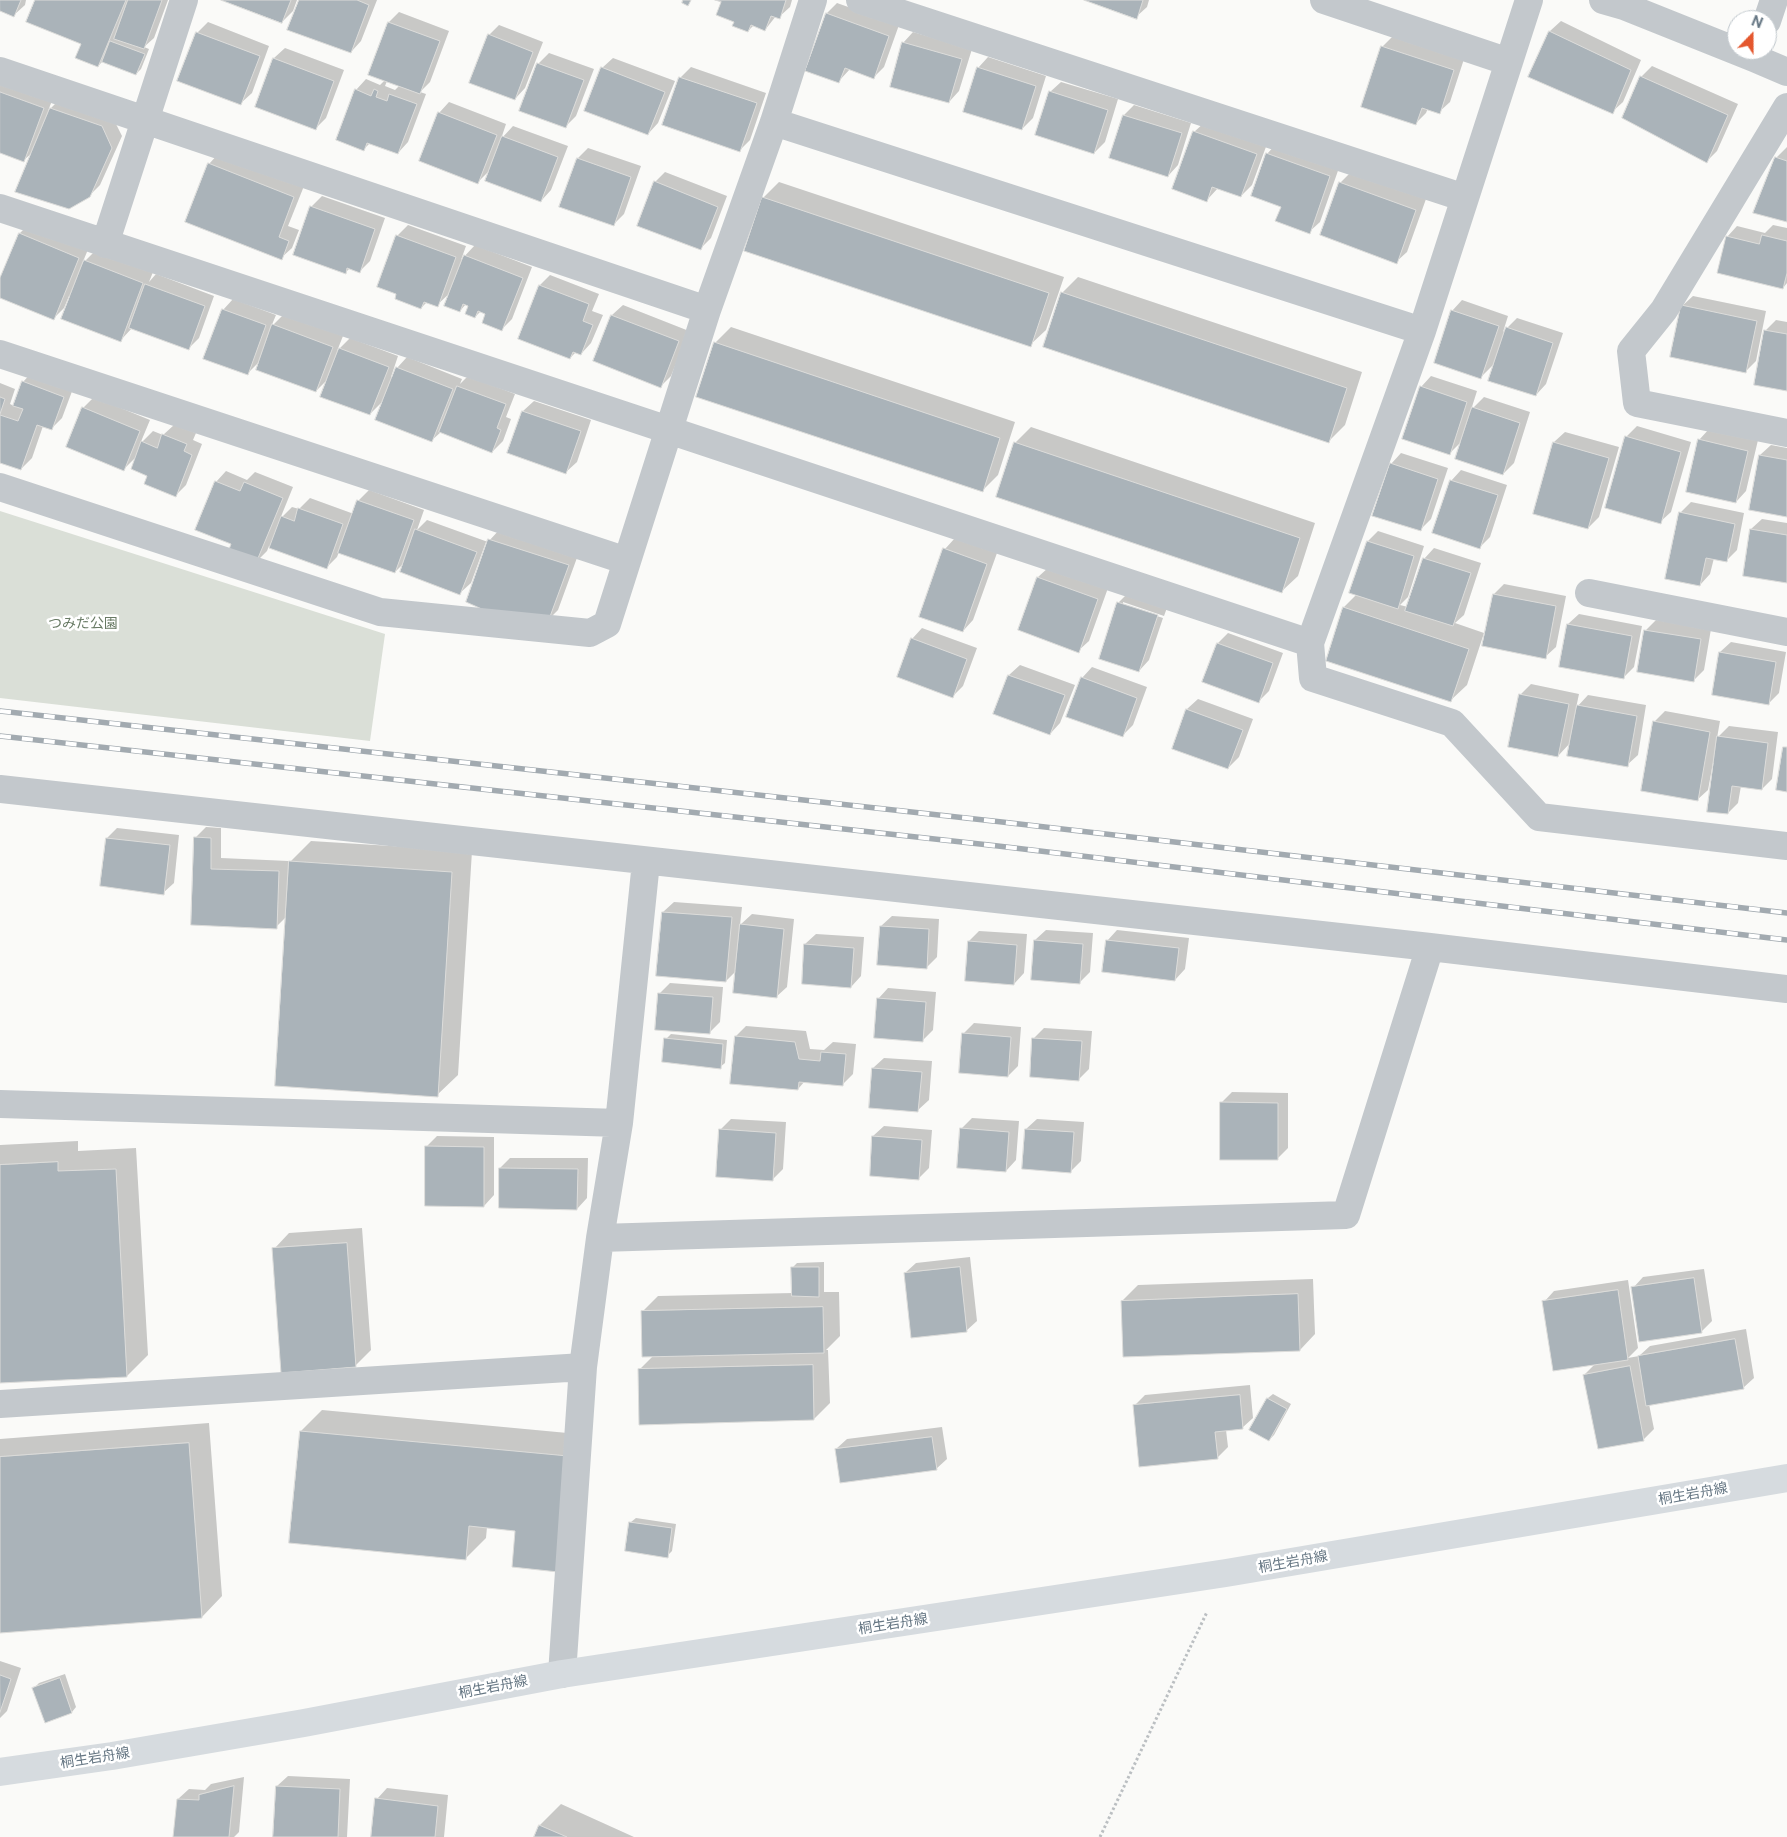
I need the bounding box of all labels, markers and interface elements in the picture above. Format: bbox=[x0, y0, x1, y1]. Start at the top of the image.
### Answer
north arrow bbox=[1727, 10, 1777, 60]
text: N bbox=[1749, 13, 1765, 31]
park label: つみだ公園 bbox=[48, 616, 118, 632]
street label: 桐生岩舟線 bbox=[1657, 1480, 1729, 1508]
street label: 桐生岩舟線 bbox=[1257, 1548, 1329, 1576]
street label: 桐生岩舟線 bbox=[857, 1610, 929, 1638]
street label: 桐生岩舟線 bbox=[457, 1672, 529, 1702]
street label: 桐生岩舟線 bbox=[59, 1744, 131, 1772]

